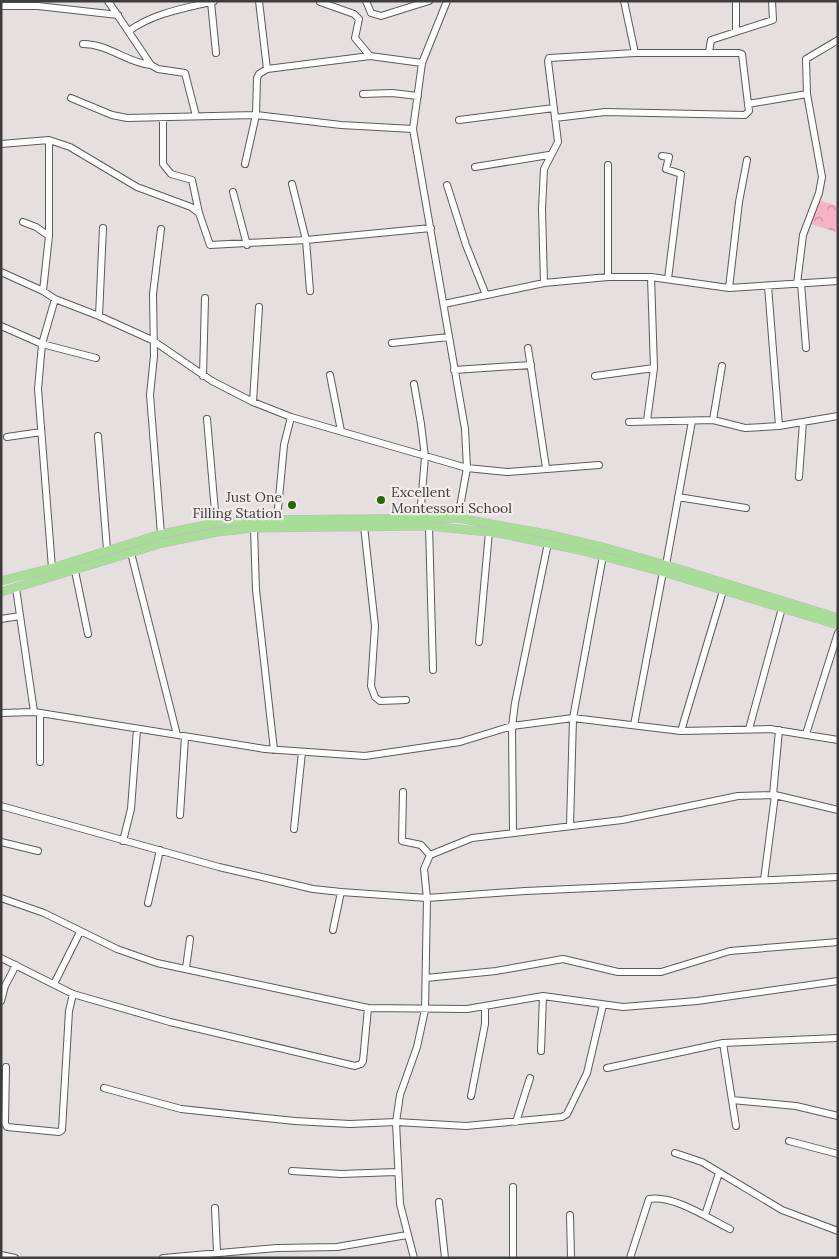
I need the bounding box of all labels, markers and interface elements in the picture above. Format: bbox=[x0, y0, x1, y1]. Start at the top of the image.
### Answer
place label: Excellent Montessori School bbox=[391, 483, 512, 517]
place label: Just One Filling Station bbox=[193, 488, 282, 522]
marker: Excellent Montessori School bbox=[375, 494, 387, 506]
marker: Just One Filling Station bbox=[286, 499, 298, 511]

